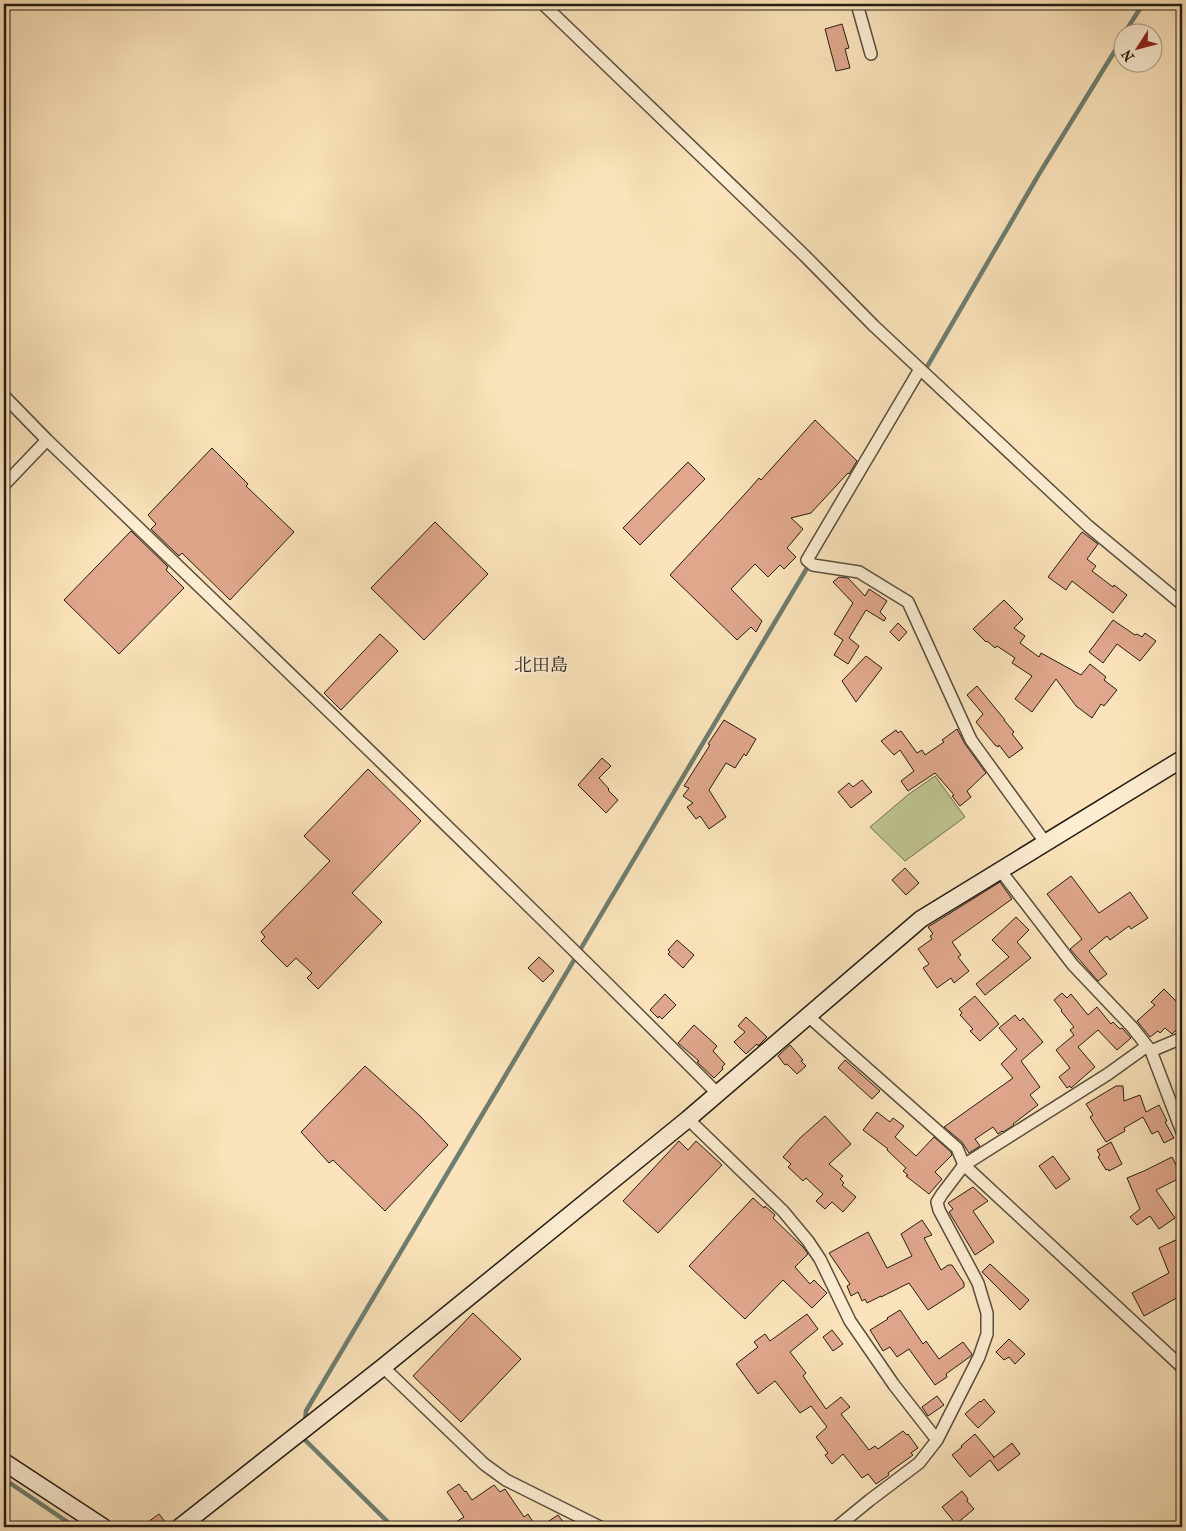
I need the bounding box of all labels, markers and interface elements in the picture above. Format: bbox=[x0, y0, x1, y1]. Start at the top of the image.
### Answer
north arrow bbox=[1114, 22, 1164, 72]
text: N bbox=[1118, 46, 1138, 65]
district label: 北田島 bbox=[514, 655, 568, 676]

